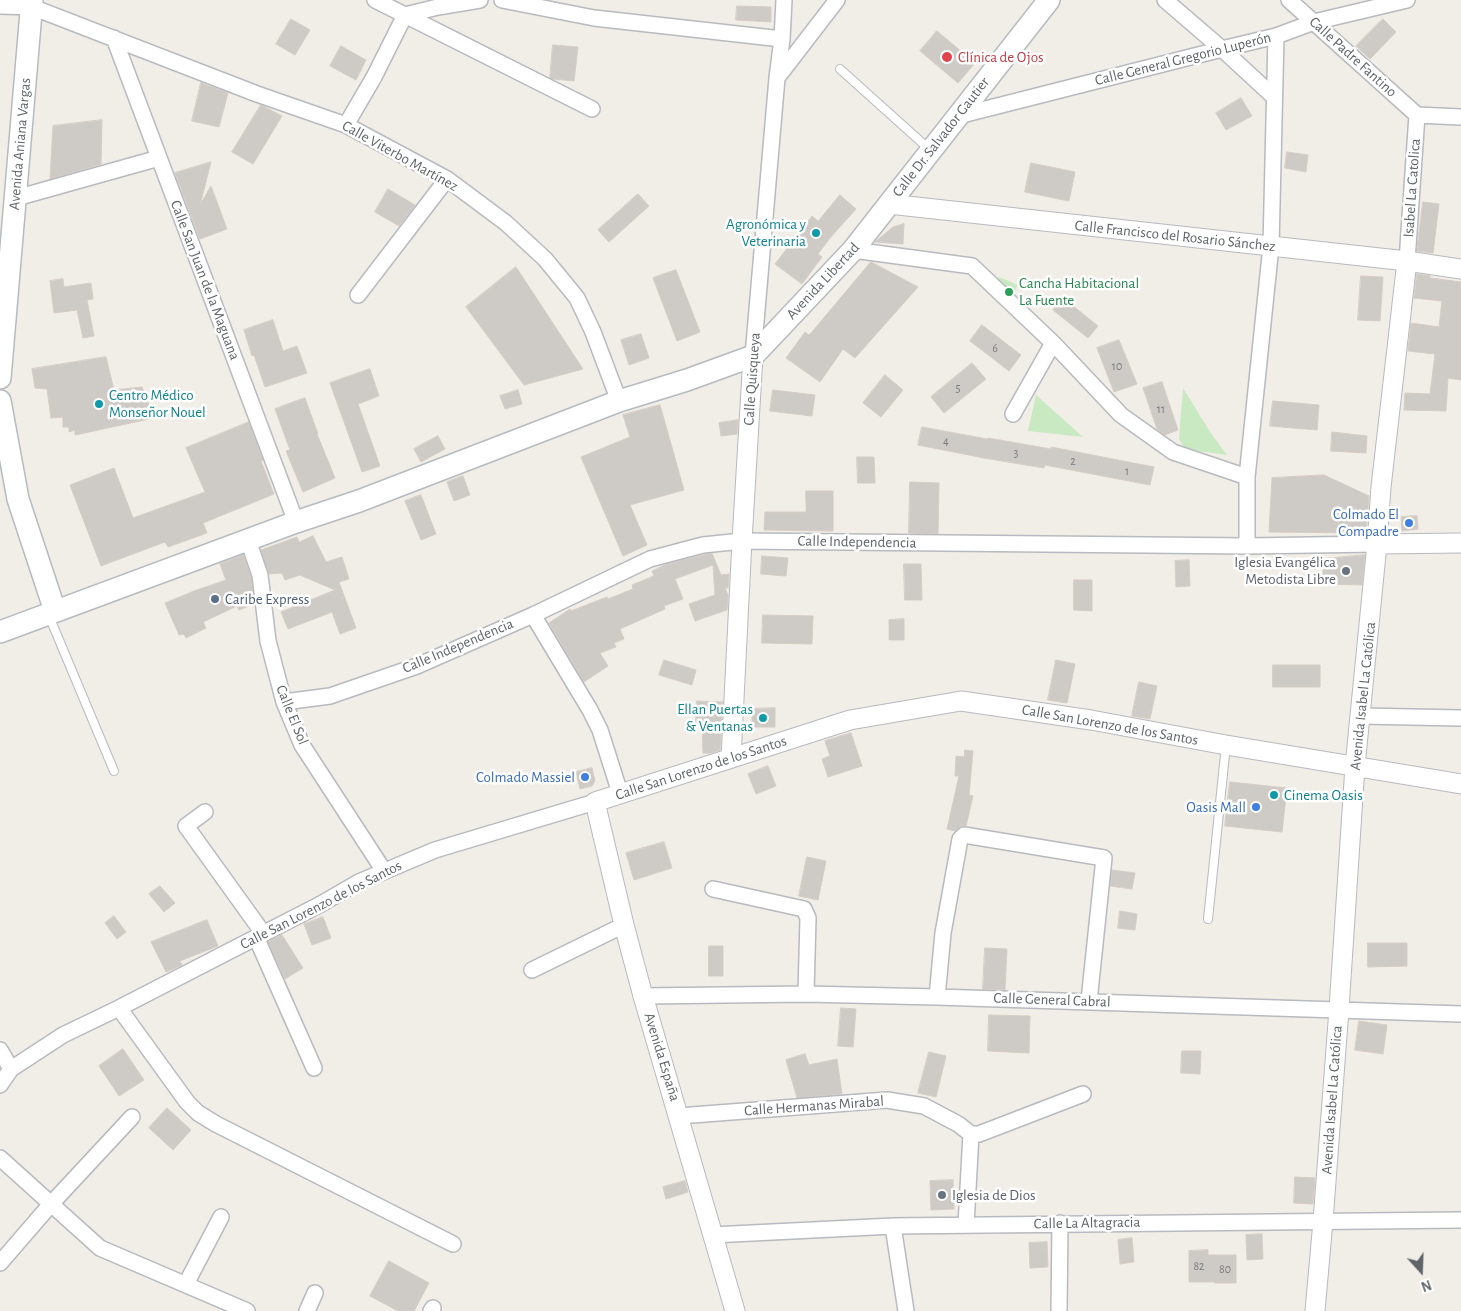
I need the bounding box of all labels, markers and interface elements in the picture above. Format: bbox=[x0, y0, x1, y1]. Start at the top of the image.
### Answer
street label: Calle Padre Fantino bbox=[1305, 13, 1401, 101]
street label: Calle General Gregorio Luperón bbox=[1093, 28, 1273, 90]
place label: Clínica de Ojos bbox=[958, 48, 1044, 66]
marker: Clínica de Ojos bbox=[940, 50, 954, 64]
street label: Calle Dr. Salvador Gautier bbox=[889, 74, 993, 200]
street label: Avenida Aniana Vargas bbox=[5, 77, 35, 211]
street label: Calle Viterbo Martínez bbox=[339, 117, 461, 195]
street label: Isabel La Catolica bbox=[1400, 138, 1424, 238]
street label: Calle San Juan de la Maguana bbox=[166, 198, 244, 362]
place label: Agronómica y Veterinaria bbox=[726, 215, 806, 250]
street label: Calle Francisco del Rosario Sánchez bbox=[1074, 216, 1276, 256]
marker: Agronómica y Veterinaria bbox=[810, 227, 822, 239]
street label: Avenida Libertad bbox=[783, 239, 863, 323]
place label: Cancha Habitacional La Fuente bbox=[1019, 274, 1139, 309]
marker: Cancha Habitacional La Fuente bbox=[1003, 286, 1015, 298]
street label: Calle Quisqueya bbox=[740, 332, 764, 426]
house number: 6 bbox=[992, 341, 998, 355]
house number: 10 bbox=[1112, 359, 1122, 373]
house number: 5 bbox=[955, 381, 961, 395]
place label: Centro Médico Monseñor Nouel bbox=[109, 386, 206, 421]
marker: Centro Médico Monseñor Nouel bbox=[93, 398, 105, 410]
house number: 11 bbox=[1157, 402, 1165, 416]
house number: 4 bbox=[943, 434, 949, 448]
house number: 3 bbox=[1014, 446, 1018, 460]
house number: 2 bbox=[1070, 454, 1076, 468]
house number: 1 bbox=[1125, 464, 1129, 478]
place label: Colmado El Compadre bbox=[1333, 505, 1399, 540]
marker: Colmado El Compadre bbox=[1403, 517, 1415, 529]
street label: Calle Independencia bbox=[797, 532, 917, 552]
place label: Iglesia Evangélica Metodista Libre bbox=[1234, 553, 1336, 588]
marker: Iglesia Evangélica Metodista Libre bbox=[1340, 565, 1352, 577]
place label: Caribe Express bbox=[225, 590, 309, 608]
marker: Caribe Express bbox=[209, 593, 221, 605]
street label: Calle Independencia bbox=[400, 614, 516, 678]
street label: Avenida Isabel La Católica bbox=[1346, 621, 1380, 771]
street label: Calle El Sol bbox=[272, 683, 312, 747]
place label: Ellan Puertas & Ventanas bbox=[677, 700, 753, 735]
street label: Calle San Lorenzo de los Santos bbox=[1020, 701, 1200, 749]
marker: Ellan Puertas & Ventanas bbox=[757, 712, 769, 724]
street label: Calle San Lorenzo de los Santos bbox=[613, 732, 789, 804]
place label: Colmado Massiel bbox=[476, 768, 575, 786]
marker: Colmado Massiel bbox=[579, 771, 591, 783]
place label: Cinema Oasis bbox=[1284, 786, 1363, 804]
marker: Cinema Oasis bbox=[1268, 789, 1280, 801]
place label: Oasis Mall bbox=[1186, 798, 1246, 816]
marker: Oasis Mall bbox=[1250, 801, 1262, 813]
street label: Calle San Lorenzo de los Santos bbox=[237, 856, 405, 954]
street label: Calle General Cabral bbox=[993, 989, 1111, 1011]
street label: Avenida España bbox=[640, 1010, 684, 1104]
street label: Avenida Isabel La Católica bbox=[1318, 1025, 1346, 1175]
street label: Calle Hermanas Mirabal bbox=[743, 1092, 885, 1120]
place label: Iglesia de Dios bbox=[952, 1186, 1036, 1204]
marker: Iglesia de Dios bbox=[936, 1189, 948, 1201]
street label: Calle La Altagracia bbox=[1034, 1213, 1140, 1233]
north arrow bbox=[1396, 1246, 1446, 1296]
house number: 82 bbox=[1193, 1259, 1205, 1273]
house number: 80 bbox=[1219, 1262, 1231, 1276]
text: N bbox=[1419, 1277, 1433, 1293]

